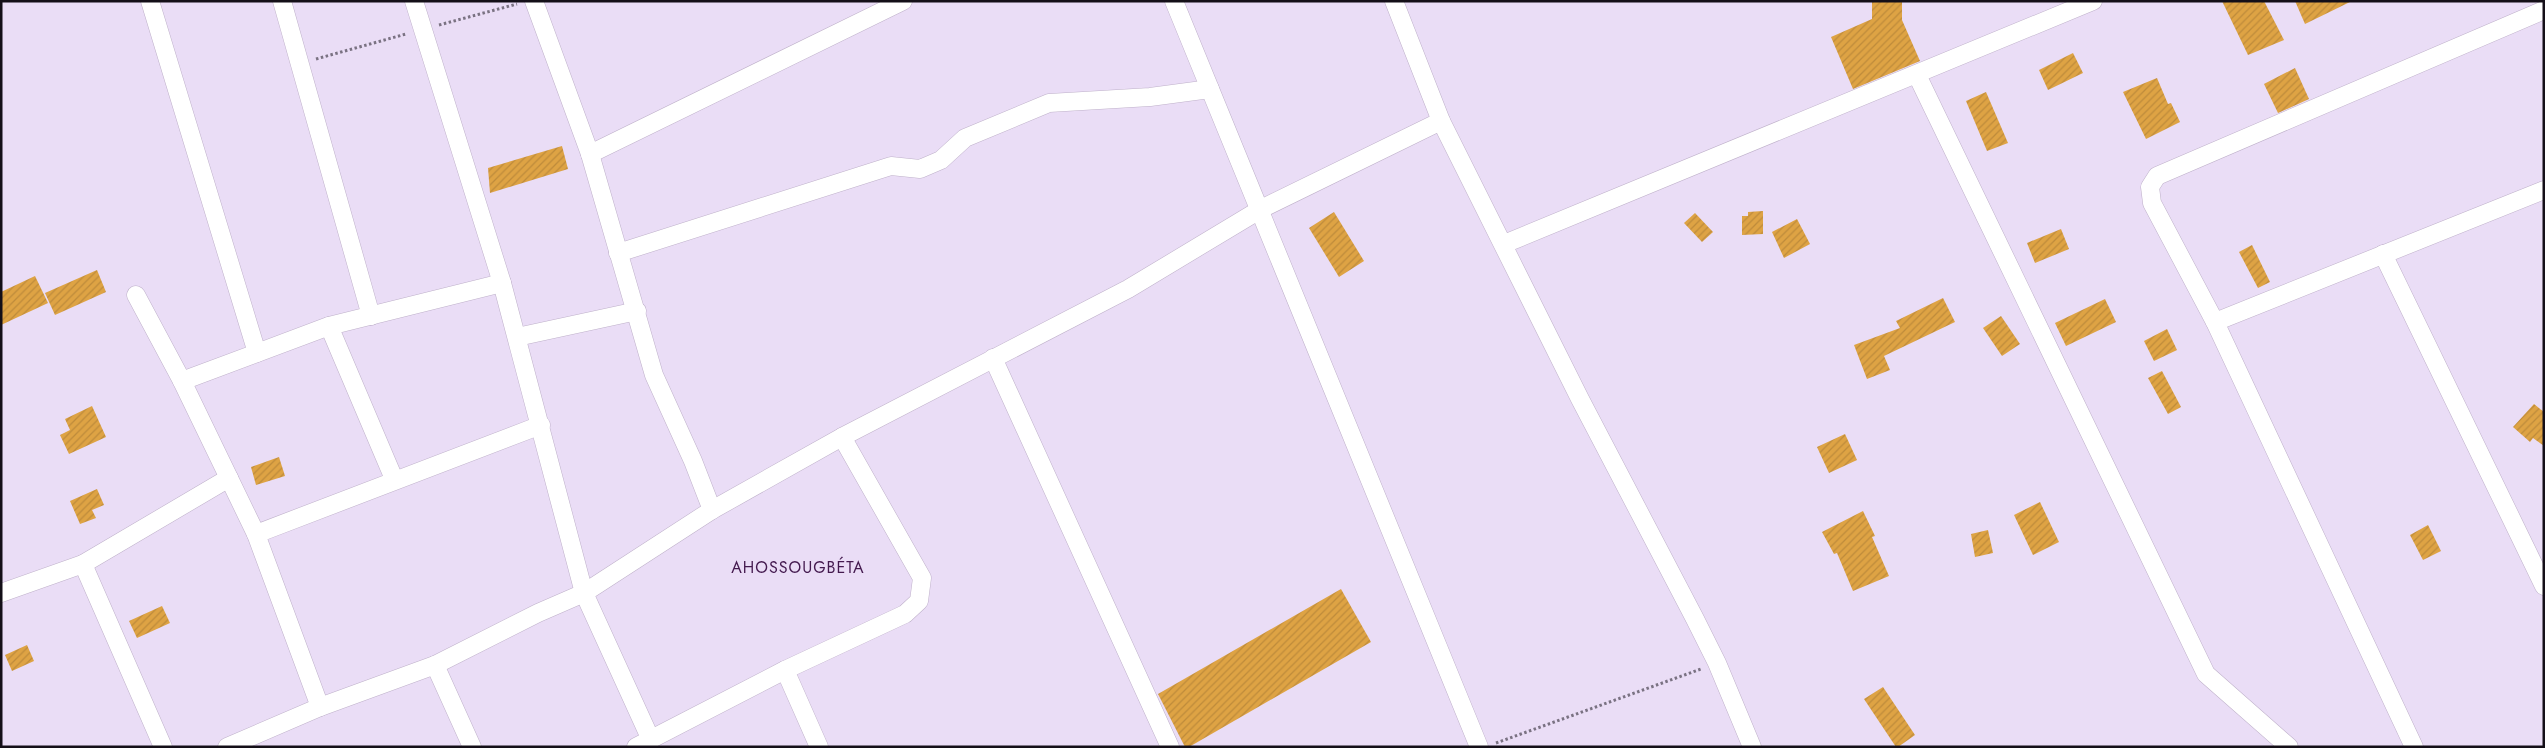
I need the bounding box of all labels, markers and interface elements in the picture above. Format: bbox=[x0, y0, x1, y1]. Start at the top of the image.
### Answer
district label: AHOSSOUGBÉTA bbox=[731, 556, 865, 579]

